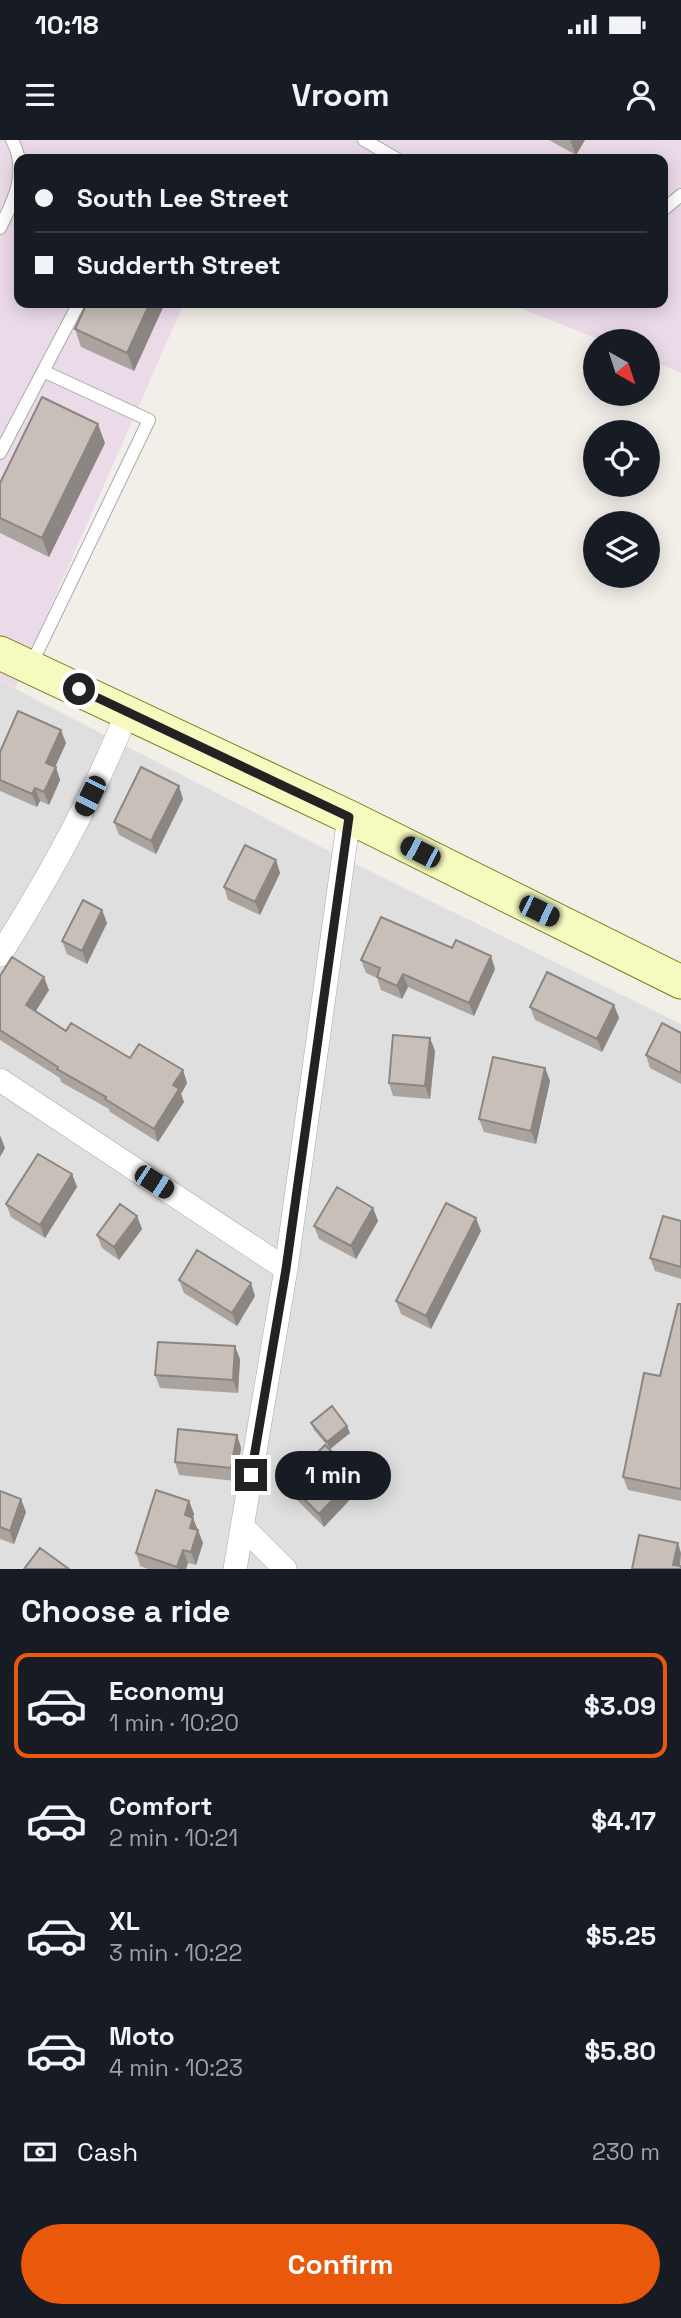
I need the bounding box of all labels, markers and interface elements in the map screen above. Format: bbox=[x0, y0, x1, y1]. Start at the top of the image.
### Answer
text: 10:18 bbox=[35, 8, 99, 42]
text: Vroom bbox=[291, 75, 390, 115]
icon: menu bbox=[21, 76, 59, 114]
icon: person bbox=[622, 76, 660, 114]
text: South Lee Street bbox=[77, 181, 289, 215]
text: Sudderth Street bbox=[77, 248, 281, 282]
north arrow bbox=[583, 329, 660, 406]
map controls bbox=[583, 329, 660, 588]
button: locate bbox=[583, 420, 660, 497]
button: layers bbox=[583, 511, 660, 588]
route start bbox=[63, 673, 95, 705]
car bbox=[72, 773, 109, 819]
car bbox=[397, 833, 444, 871]
car bbox=[516, 892, 563, 930]
car bbox=[131, 1162, 178, 1202]
callout: 1 min bbox=[276, 1450, 391, 1500]
route end bbox=[235, 1459, 267, 1491]
text: 1 min bbox=[305, 1460, 361, 1490]
text: Choose a ride bbox=[21, 1591, 231, 1631]
icon: car bbox=[25, 1674, 88, 1737]
text: Economy bbox=[109, 1674, 225, 1708]
text: $3.09 bbox=[584, 1689, 656, 1723]
text: 1 min · 10:20 bbox=[109, 1708, 239, 1738]
icon: car bbox=[25, 1789, 88, 1852]
text: Comfort bbox=[109, 1789, 212, 1823]
text: $4.17 bbox=[591, 1804, 656, 1838]
text: 2 min · 10:21 bbox=[109, 1823, 238, 1853]
icon: car bbox=[25, 1904, 88, 1967]
text: XL bbox=[109, 1904, 140, 1938]
text: $5.25 bbox=[586, 1919, 656, 1953]
text: 3 min · 10:22 bbox=[109, 1938, 242, 1968]
icon: car bbox=[25, 2019, 88, 2082]
text: Moto bbox=[109, 2019, 175, 2053]
text: $5.80 bbox=[584, 2034, 656, 2068]
text: 4 min · 10:23 bbox=[109, 2053, 243, 2083]
icon: cash bbox=[21, 2133, 59, 2171]
text: Cash bbox=[77, 2135, 138, 2169]
text: 230 m bbox=[592, 2137, 660, 2167]
button: Confirm bbox=[21, 2224, 660, 2304]

